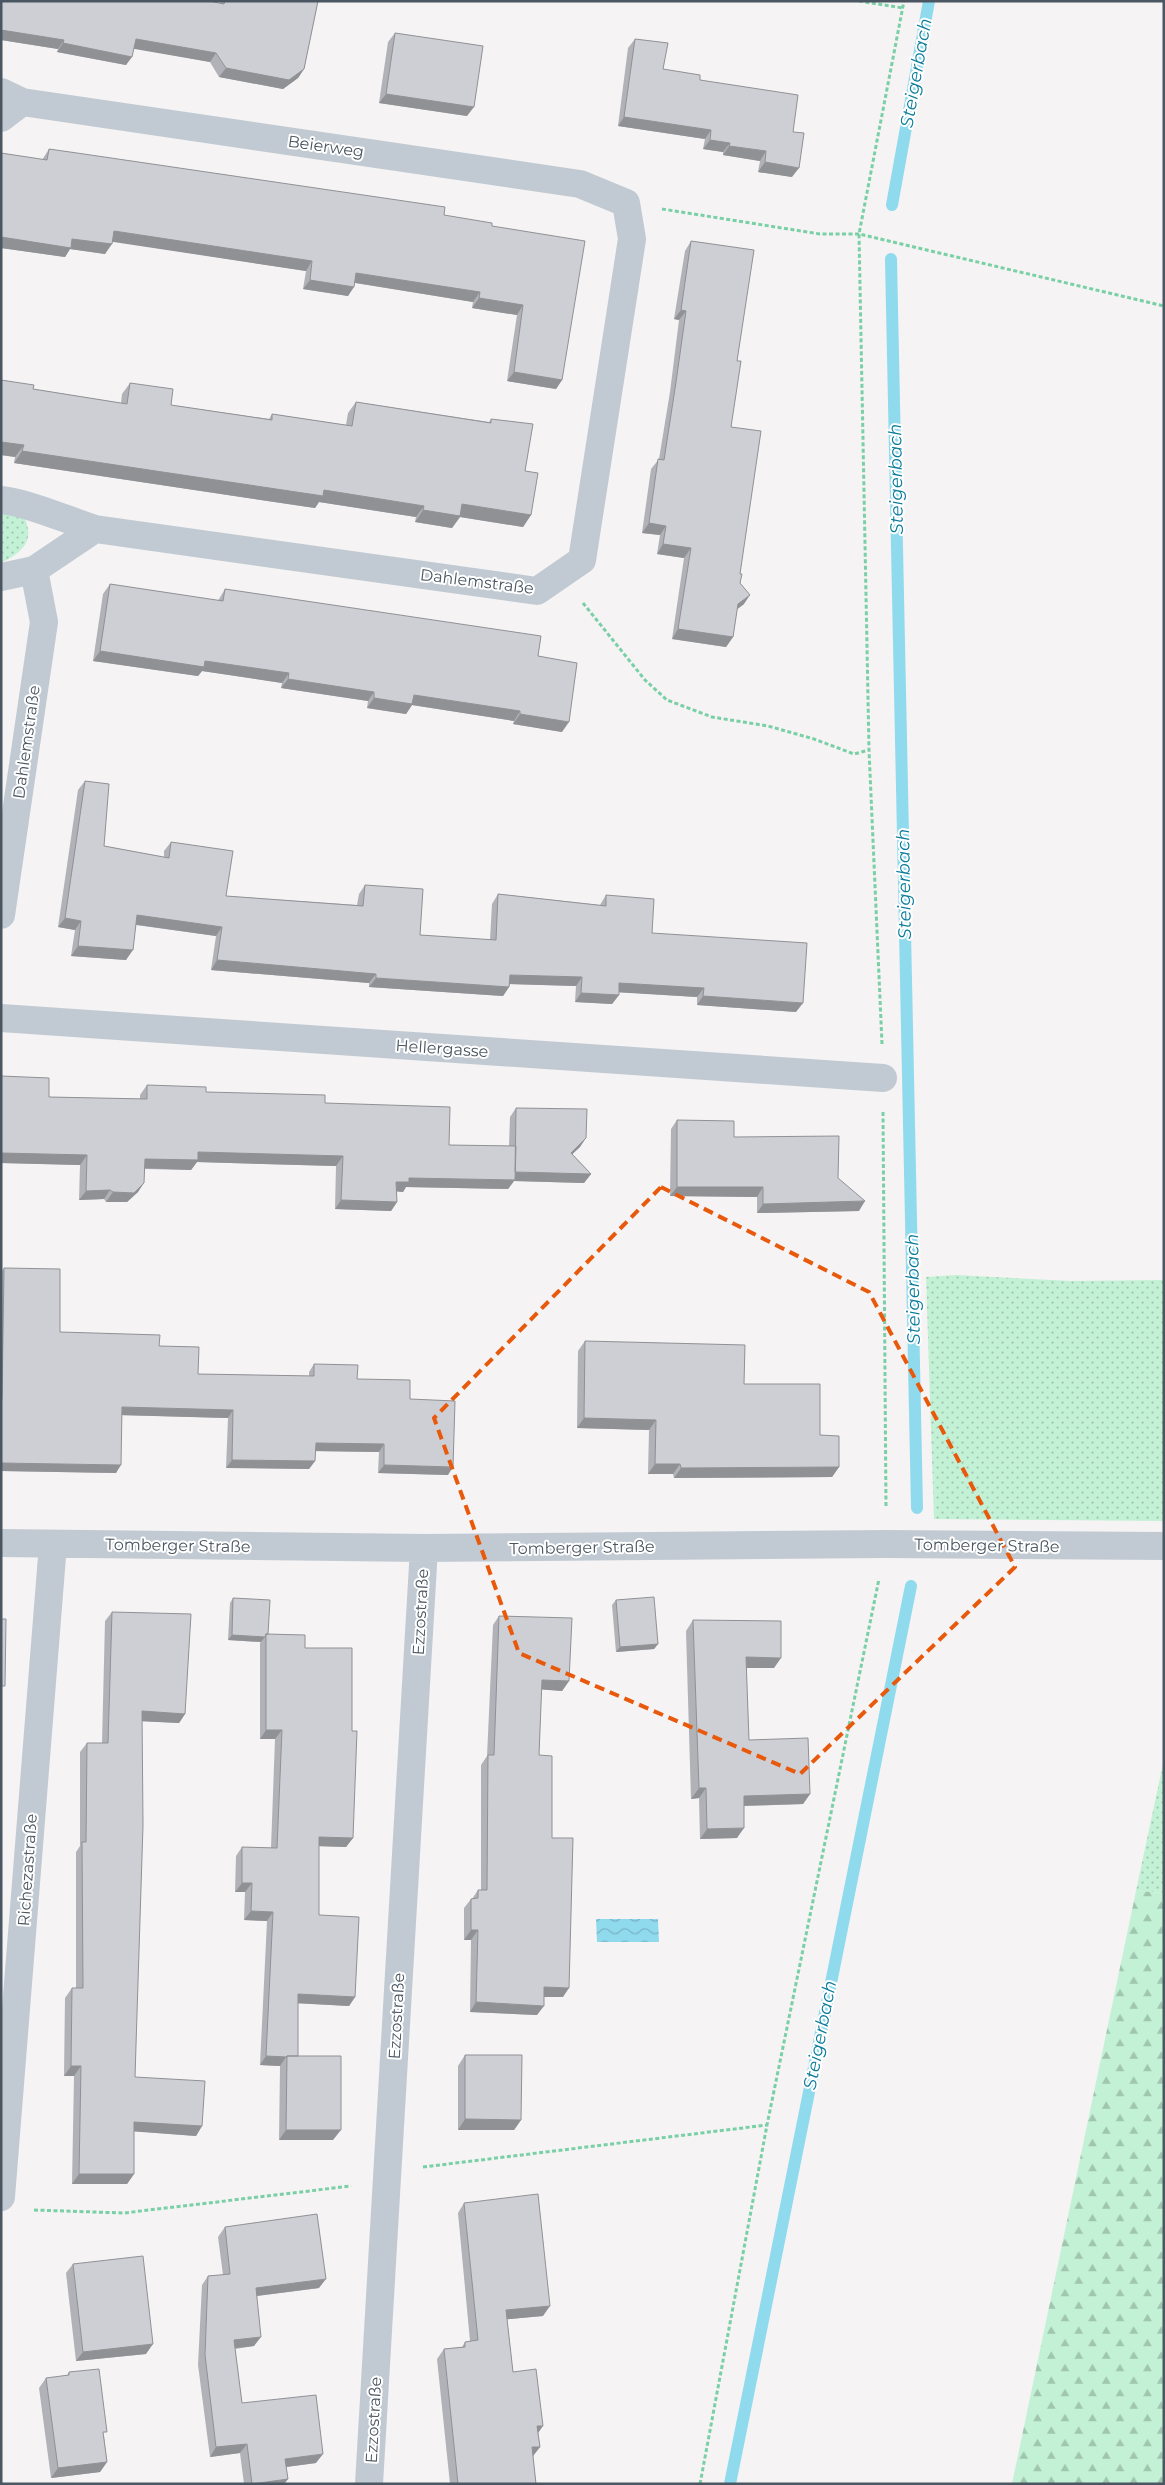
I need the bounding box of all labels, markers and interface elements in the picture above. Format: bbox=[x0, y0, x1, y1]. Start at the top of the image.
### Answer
water label: Steigerbach bbox=[896, 17, 936, 129]
street label: Beierweg bbox=[287, 132, 365, 161]
water label: Steigerbach bbox=[884, 424, 908, 534]
street label: Dahlemstraße bbox=[419, 565, 535, 598]
street label: Dahlemstraße bbox=[9, 684, 44, 800]
water label: Steigerbach bbox=[892, 829, 916, 939]
street label: Hellergasse bbox=[395, 1036, 489, 1061]
water label: Steigerbach bbox=[901, 1234, 925, 1344]
street label: Tomberger Straße bbox=[105, 1535, 251, 1556]
street label: Tomberger Straße bbox=[914, 1535, 1060, 1556]
street label: Tomberger Straße bbox=[509, 1537, 655, 1558]
street label: Ezzostraße bbox=[409, 1568, 432, 1656]
street label: Richezastraße bbox=[14, 1813, 41, 1927]
street label: Ezzostraße bbox=[385, 1972, 408, 2060]
water label: Steigerbach bbox=[799, 1979, 841, 2091]
street label: Ezzostraße bbox=[362, 2376, 385, 2464]

